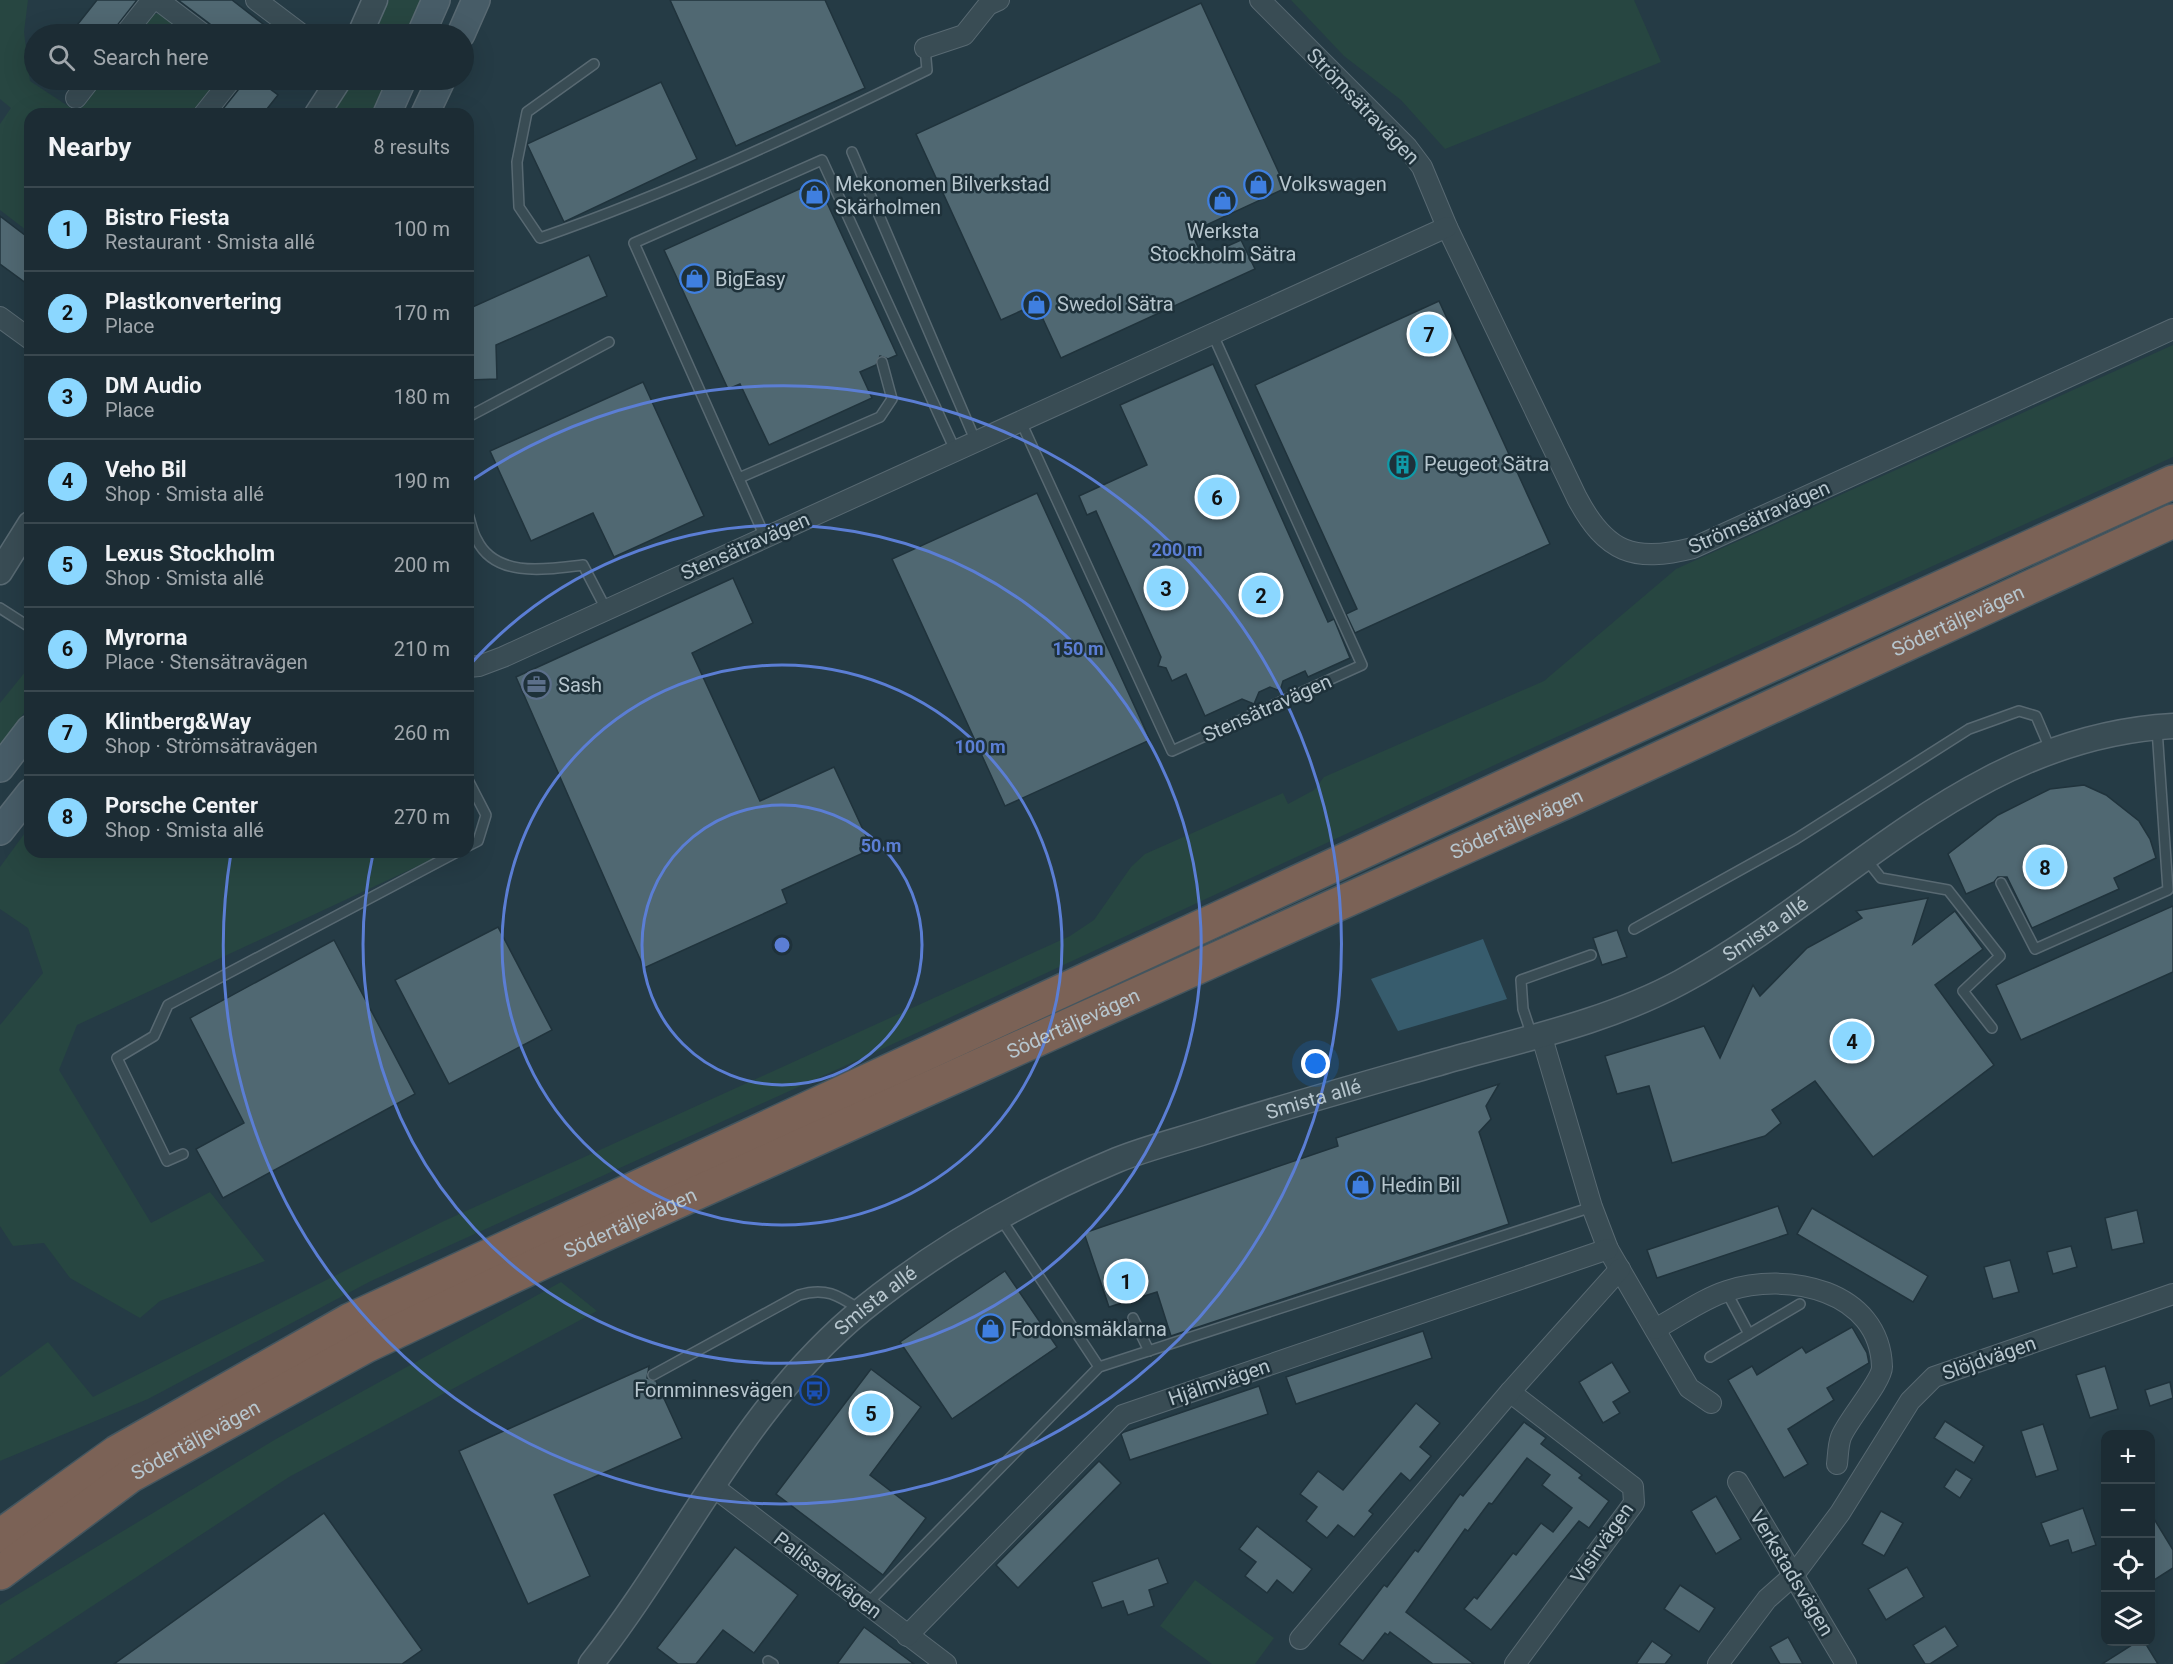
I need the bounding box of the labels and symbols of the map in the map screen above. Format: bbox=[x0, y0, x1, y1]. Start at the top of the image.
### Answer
street label: Strömsätravägen bbox=[1302, 43, 1424, 169]
shop icon: Volkswagen bbox=[1242, 168, 1274, 200]
place label: Mekonomen Bilverkstad Skärholmen bbox=[835, 172, 1050, 219]
place label: Volkswagen bbox=[1279, 172, 1387, 196]
shop icon: Mekonomen Bilverkstad Skärholmen bbox=[798, 179, 830, 211]
shop icon: Werksta Stockholm Sätra bbox=[1207, 184, 1239, 216]
place label: Werksta Stockholm Sätra bbox=[1150, 219, 1296, 266]
shop icon: BigEasy bbox=[678, 263, 710, 295]
place label: BigEasy bbox=[715, 267, 786, 291]
shop icon: Swedol Sätra bbox=[1020, 288, 1052, 320]
place label: Swedol Sätra bbox=[1057, 292, 1174, 316]
pin: 7 bbox=[1410, 312, 1448, 356]
building icon: Peugeot Sätra bbox=[1387, 448, 1419, 480]
place label: Peugeot Sätra bbox=[1424, 452, 1549, 476]
pin: 6 bbox=[1198, 474, 1236, 520]
street label: Strömsätravägen bbox=[1685, 475, 1833, 559]
street label: Stensätravägen bbox=[677, 507, 813, 585]
text: 200 m bbox=[1151, 539, 1203, 560]
pin: 3 bbox=[1146, 566, 1186, 610]
pin: 2 bbox=[1242, 572, 1280, 618]
street label: Södertäljevägen bbox=[1888, 580, 2028, 661]
text: 150 m bbox=[1052, 638, 1104, 659]
office icon: Sash bbox=[521, 669, 553, 701]
street label: Stensätravägen bbox=[1199, 669, 1335, 747]
place label: Sash bbox=[558, 673, 602, 697]
text: 100 m bbox=[954, 736, 1006, 757]
street label: Södertäljevägen bbox=[1446, 783, 1587, 864]
text: 50 m bbox=[861, 835, 901, 856]
pin: 8 bbox=[2026, 844, 2064, 890]
street label: Smista allé bbox=[1718, 891, 1813, 967]
centre of rings bbox=[772, 935, 792, 955]
street label: Södertäljevägen bbox=[1003, 983, 1143, 1064]
pin: 4 bbox=[1832, 1018, 1872, 1064]
your location bbox=[1301, 1049, 1330, 1078]
street label: Smista allé bbox=[1263, 1074, 1364, 1124]
shop icon: Hedin Bil bbox=[1344, 1169, 1376, 1201]
place label: Hedin Bil bbox=[1381, 1173, 1460, 1197]
street label: Södertäljevägen bbox=[560, 1182, 700, 1263]
pin: 1 bbox=[1106, 1258, 1146, 1304]
street label: Smista allé bbox=[829, 1261, 921, 1340]
shop icon: Fordonsmäklarna bbox=[974, 1313, 1006, 1345]
place label: Fordonsmäklarna bbox=[1011, 1317, 1167, 1341]
street label: Slöjdvägen bbox=[1939, 1331, 2039, 1385]
street label: Hjälmvägen bbox=[1165, 1353, 1273, 1411]
bus stop icon: Fornminnesvägen bbox=[798, 1374, 830, 1406]
place label: Fornminnesvägen bbox=[634, 1378, 793, 1402]
pin: 5 bbox=[852, 1390, 890, 1436]
street label: Södertäljevägen bbox=[127, 1395, 264, 1485]
street label: Visirvägen bbox=[1565, 1498, 1639, 1588]
street label: Verkstadsvägen bbox=[1745, 1506, 1839, 1640]
street label: Palissadvägen bbox=[769, 1527, 887, 1623]

